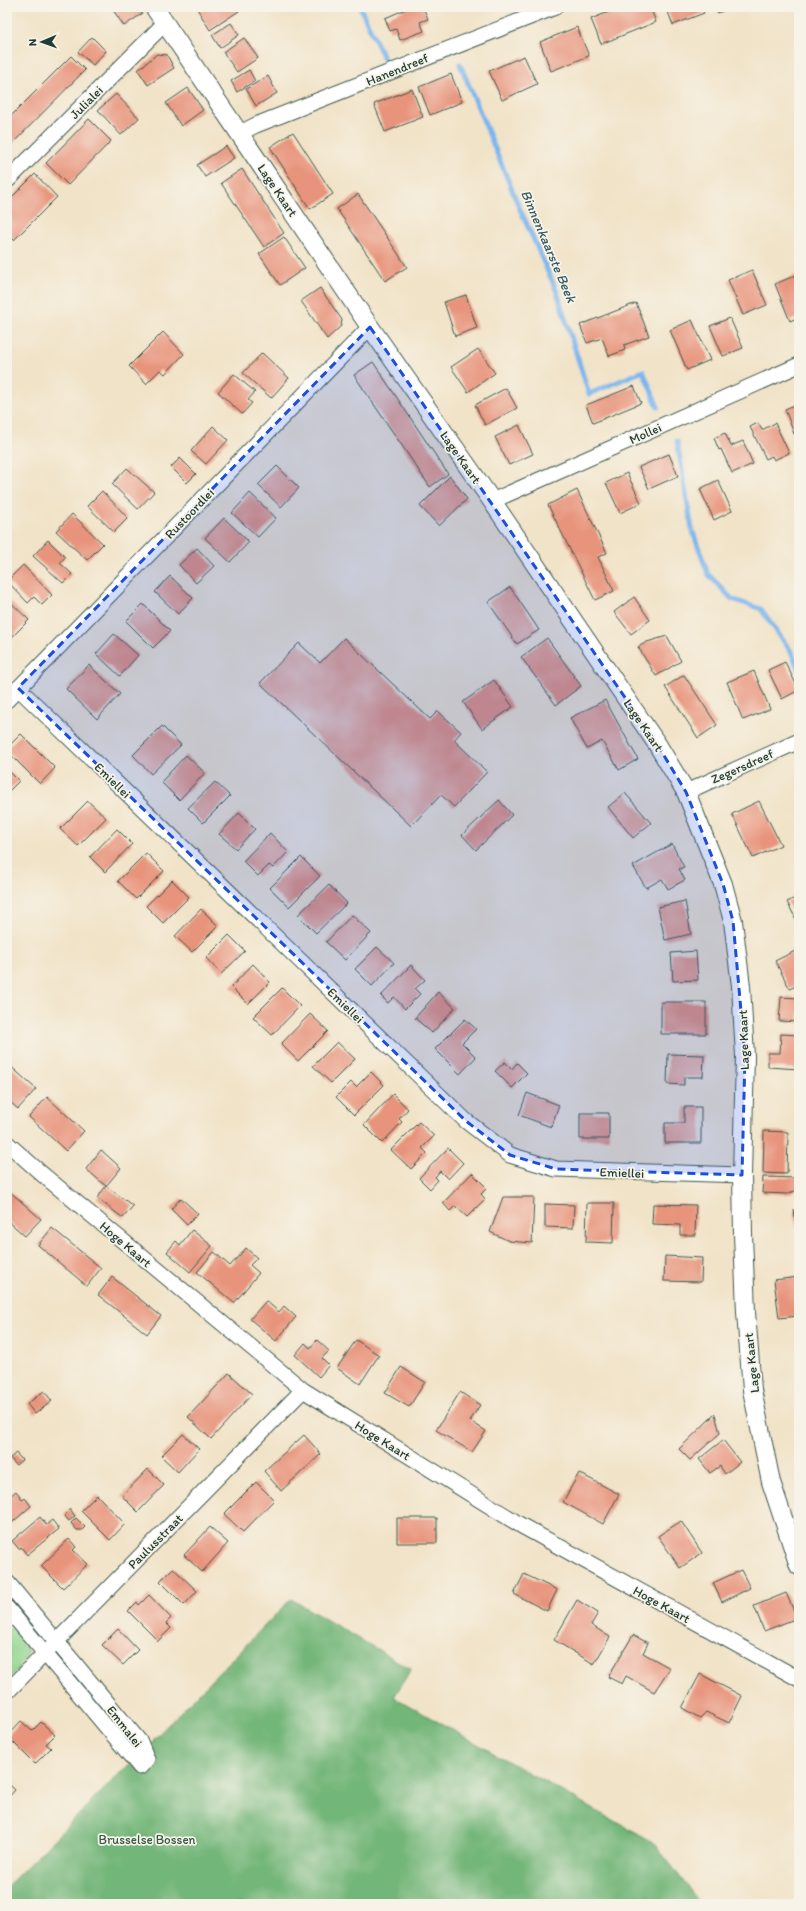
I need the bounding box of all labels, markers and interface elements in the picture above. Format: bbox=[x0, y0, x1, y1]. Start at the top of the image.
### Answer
north arrow bbox=[22, 22, 62, 62]
text: N bbox=[26, 38, 39, 46]
street label: Hanendreef bbox=[364, 50, 431, 89]
street label: Julialei bbox=[67, 83, 106, 122]
street label: Lage Kaart bbox=[254, 161, 301, 220]
water label: Binnenkaarste Beek bbox=[517, 187, 580, 306]
street label: Mollei bbox=[627, 420, 664, 447]
street label: Lage Kaart bbox=[437, 428, 484, 486]
street label: Rustoordlei bbox=[162, 485, 217, 542]
street label: Lage Kaart bbox=[620, 696, 667, 755]
street label: Zegersdreef bbox=[709, 746, 776, 787]
street label: Emiellei bbox=[91, 759, 134, 801]
street label: Emiellei bbox=[324, 984, 367, 1026]
street label: Lage Kaart bbox=[735, 1009, 752, 1071]
street label: Emiellei bbox=[599, 1164, 645, 1181]
street label: Hoge Kaart bbox=[97, 1218, 155, 1270]
street label: Lage Kaart bbox=[741, 1332, 762, 1394]
street label: Hoge Kaart bbox=[352, 1417, 413, 1463]
street label: Paulusstraat bbox=[125, 1511, 186, 1572]
street label: Hoge Kaart bbox=[631, 1583, 693, 1626]
street label: Emmalei bbox=[104, 1703, 145, 1750]
park label: Brusselse Bossen bbox=[98, 1832, 196, 1847]

